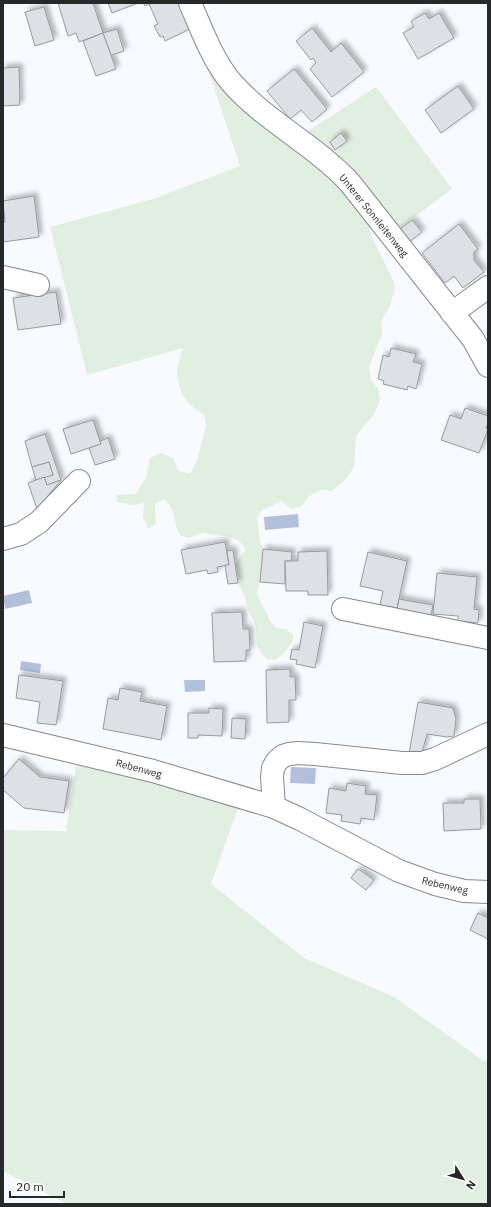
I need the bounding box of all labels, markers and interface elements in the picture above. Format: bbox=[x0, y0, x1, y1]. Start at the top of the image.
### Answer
street label: Unterer Sonnleitenweg bbox=[336, 171, 412, 260]
street label: Rebenweg bbox=[114, 756, 164, 781]
street label: Rebenweg bbox=[420, 874, 470, 897]
north arrow bbox=[443, 1159, 483, 1199]
scale bar bbox=[10, 1173, 64, 1199]
text: N bbox=[463, 1178, 479, 1192]
text: 20 m bbox=[16, 1179, 44, 1194]

